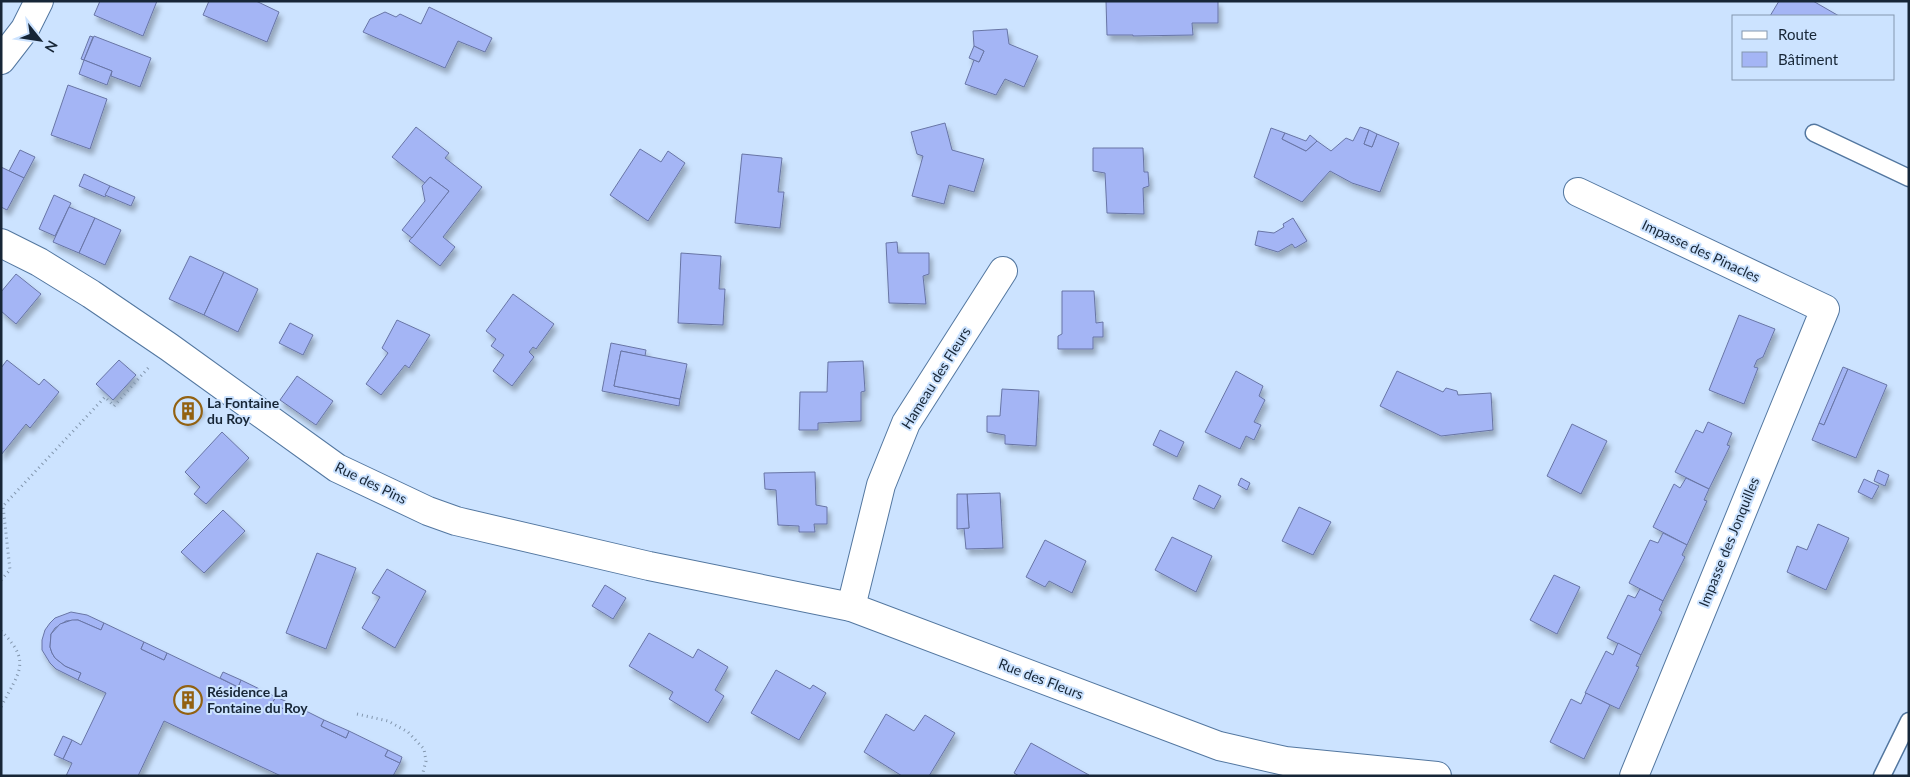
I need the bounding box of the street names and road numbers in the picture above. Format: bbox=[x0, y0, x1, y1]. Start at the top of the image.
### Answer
street label: Impasse des Pinacles bbox=[1640, 216, 1763, 285]
street label: Hameau des Fleurs bbox=[897, 324, 974, 432]
street label: Rue des Pins bbox=[333, 458, 410, 507]
street label: Impasse des Jonquilles bbox=[1695, 475, 1762, 609]
street label: Rue des Fleurs bbox=[996, 655, 1086, 703]

